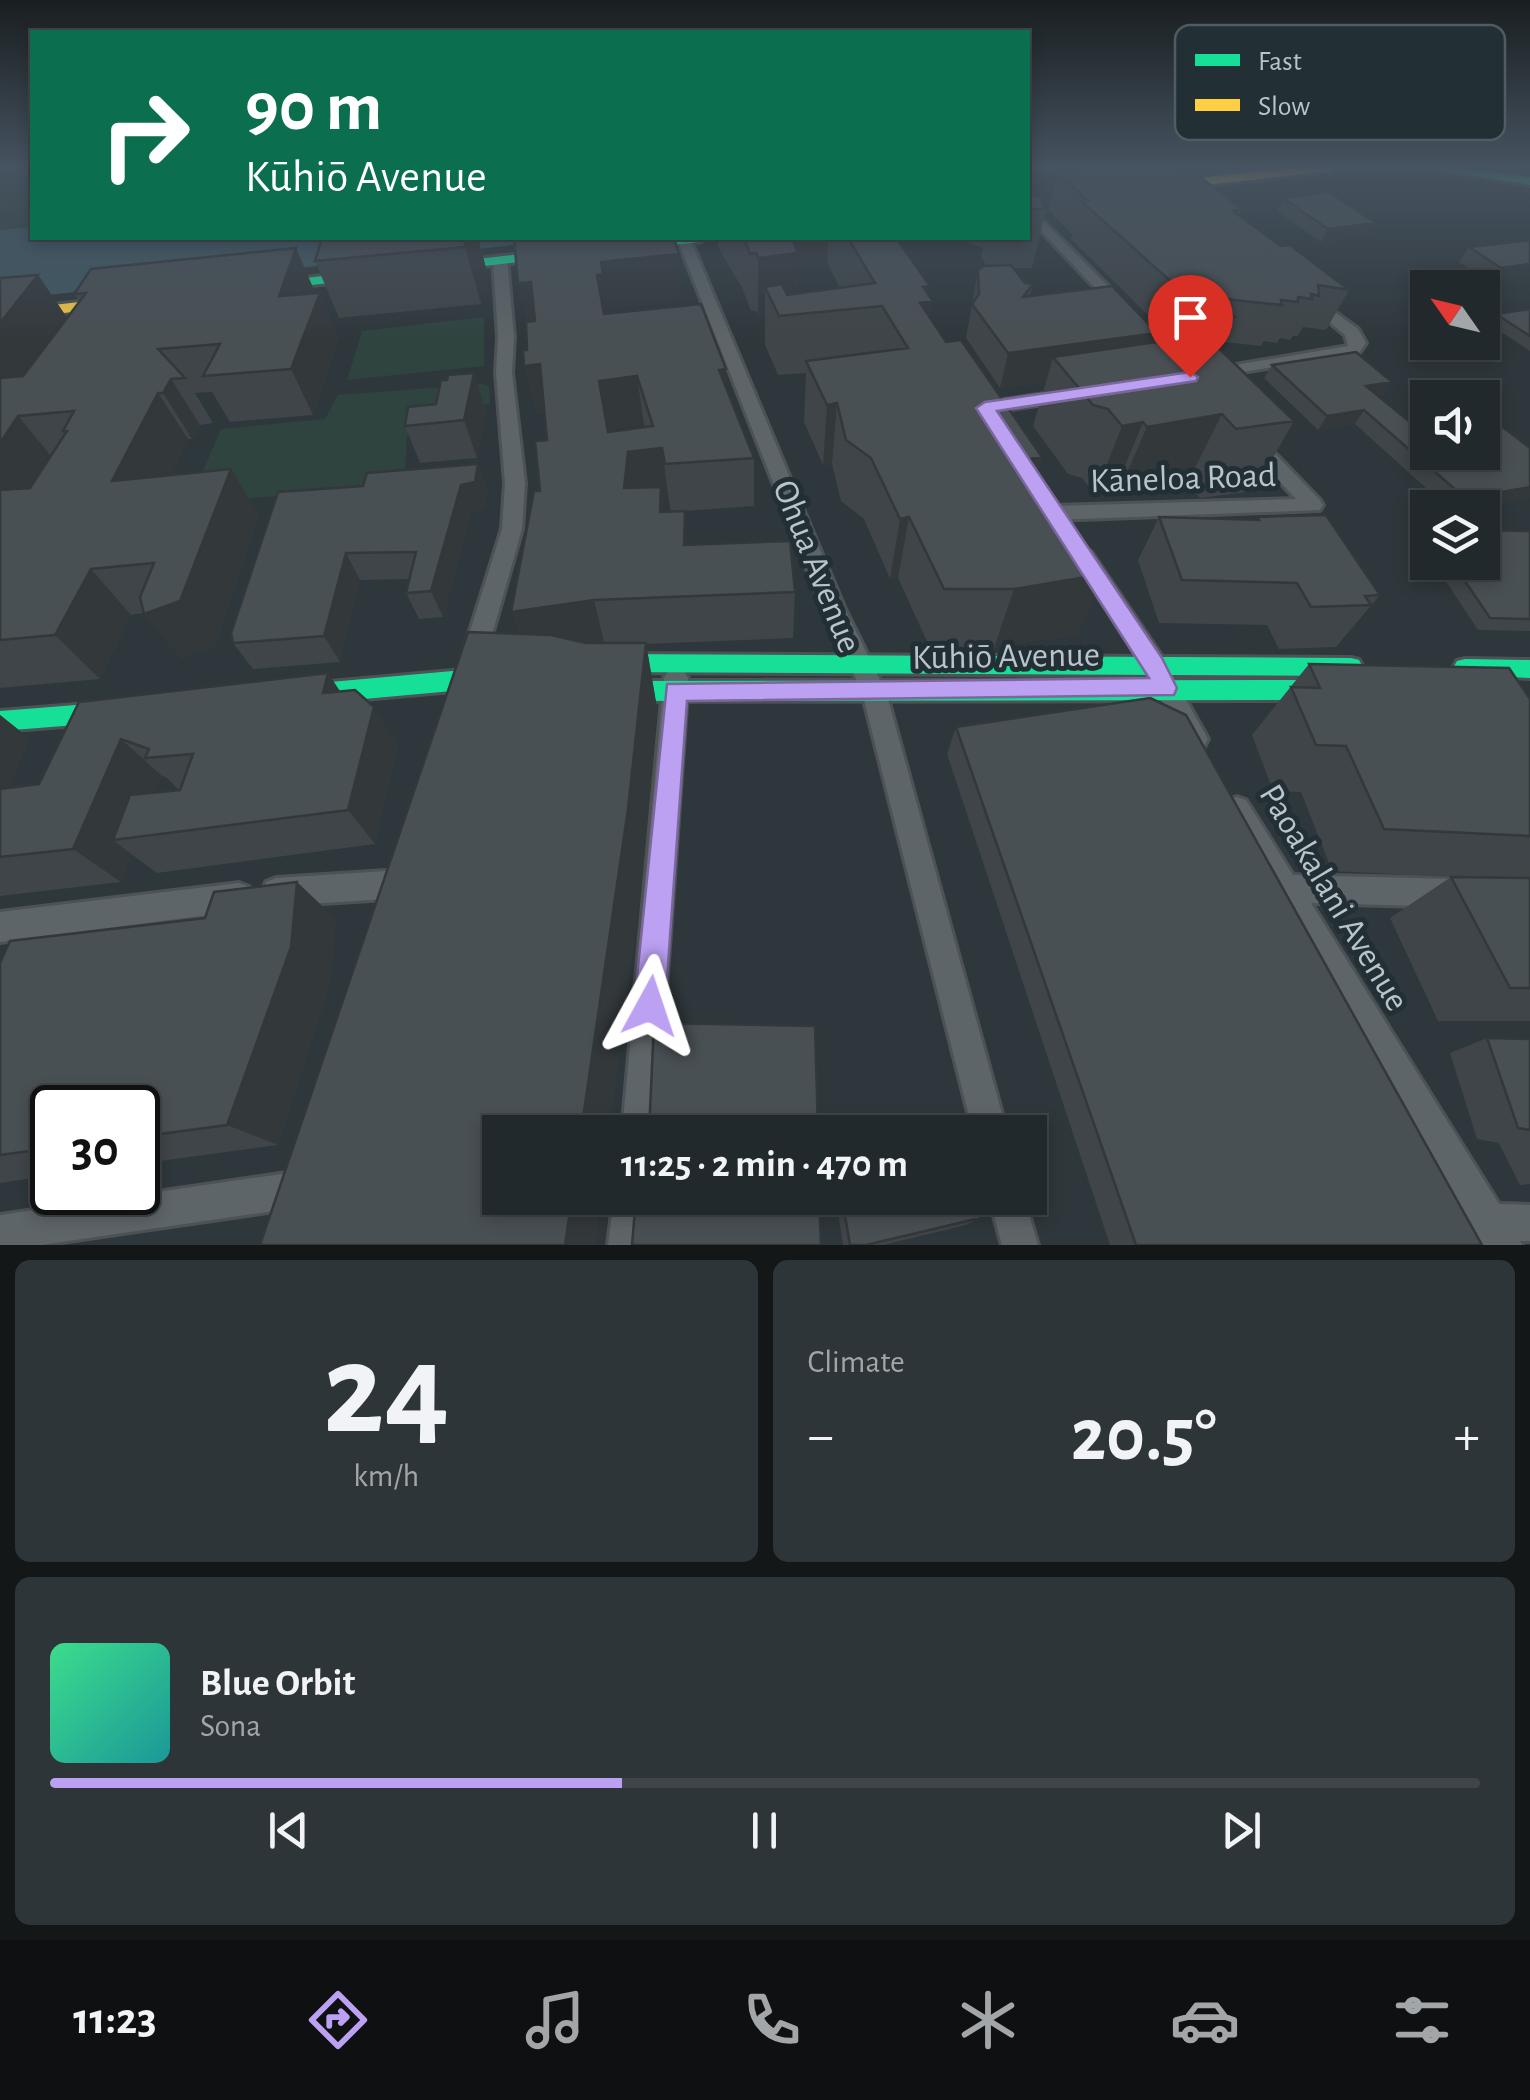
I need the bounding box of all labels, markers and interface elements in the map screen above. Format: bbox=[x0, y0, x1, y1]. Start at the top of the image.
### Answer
legend bbox=[1175, 25, 1505, 140]
text: Fast bbox=[1258, 48, 1302, 76]
icon: right bbox=[80, 70, 210, 200]
text: 90 m bbox=[245, 73, 382, 143]
text: Slow bbox=[1258, 93, 1310, 121]
text: Kūhiō Avenue bbox=[245, 155, 487, 200]
north arrow bbox=[1410, 270, 1500, 360]
map controls bbox=[1410, 270, 1500, 580]
pin bbox=[1148, 275, 1233, 378]
icon: arrive bbox=[1163, 290, 1218, 345]
button: sound bbox=[1410, 380, 1500, 470]
street label: Kāneloa Road bbox=[1089, 458, 1277, 499]
street label: Ohua Avenue bbox=[766, 476, 867, 658]
button: layers bbox=[1410, 490, 1500, 580]
street label: Kūhiō Avenue bbox=[912, 637, 1100, 676]
street label: Paoakalani Avenue bbox=[1253, 779, 1415, 1017]
position arrow bbox=[598, 954, 702, 1058]
speed limit sign: 30 bbox=[30, 1085, 160, 1215]
text: 11:25 · 2 min · 470 m bbox=[621, 1146, 908, 1184]
text: 24 bbox=[323, 1327, 450, 1457]
text: Climate bbox=[808, 1346, 905, 1378]
text: 20.5° bbox=[1071, 1399, 1217, 1474]
text: − bbox=[808, 1409, 834, 1464]
text: + bbox=[1454, 1409, 1480, 1464]
text: km/h bbox=[353, 1460, 419, 1492]
text: Blue Orbit bbox=[200, 1665, 355, 1703]
text: Sona bbox=[200, 1710, 261, 1742]
icon: previous bbox=[261, 1803, 316, 1858]
icon: pause bbox=[737, 1803, 792, 1858]
icon: next bbox=[1214, 1803, 1269, 1858]
icon: directions bbox=[303, 1985, 373, 2055]
icon: music bbox=[520, 1985, 590, 2055]
icon: phone bbox=[737, 1985, 807, 2055]
icon: climate bbox=[953, 1985, 1023, 2055]
icon: car bbox=[1170, 1985, 1240, 2055]
icon: filters bbox=[1387, 1985, 1457, 2055]
text: 11:23 bbox=[73, 1997, 157, 2042]

